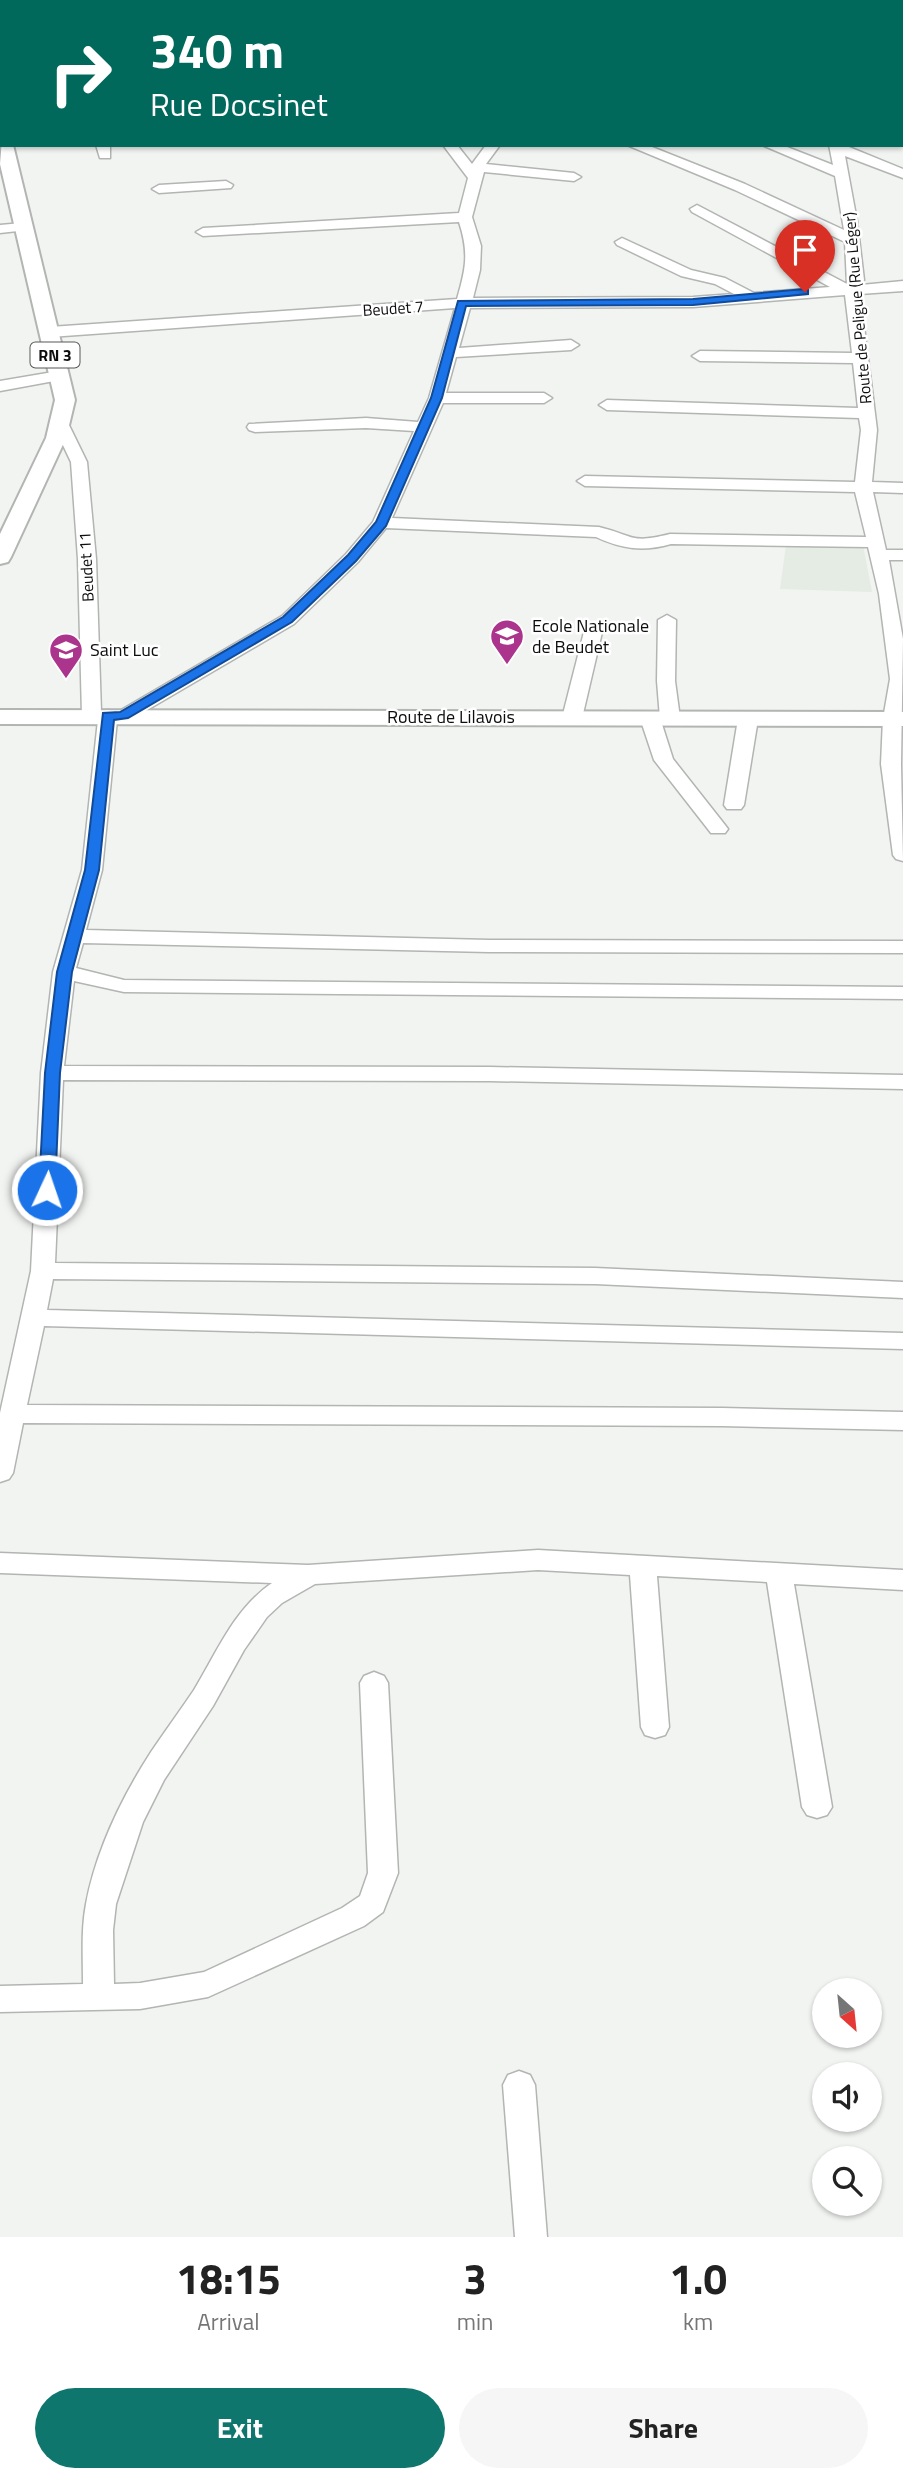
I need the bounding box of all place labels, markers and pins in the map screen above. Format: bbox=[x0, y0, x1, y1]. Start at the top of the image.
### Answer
pin bbox=[775, 220, 835, 292]
place label: Ecole Nationale de Beudet bbox=[532, 612, 649, 660]
school or university icon: Ecole Nationale de Beudet bbox=[488, 617, 526, 666]
school or university icon: Saint Luc bbox=[47, 631, 85, 680]
place label: Saint Luc bbox=[90, 636, 159, 663]

